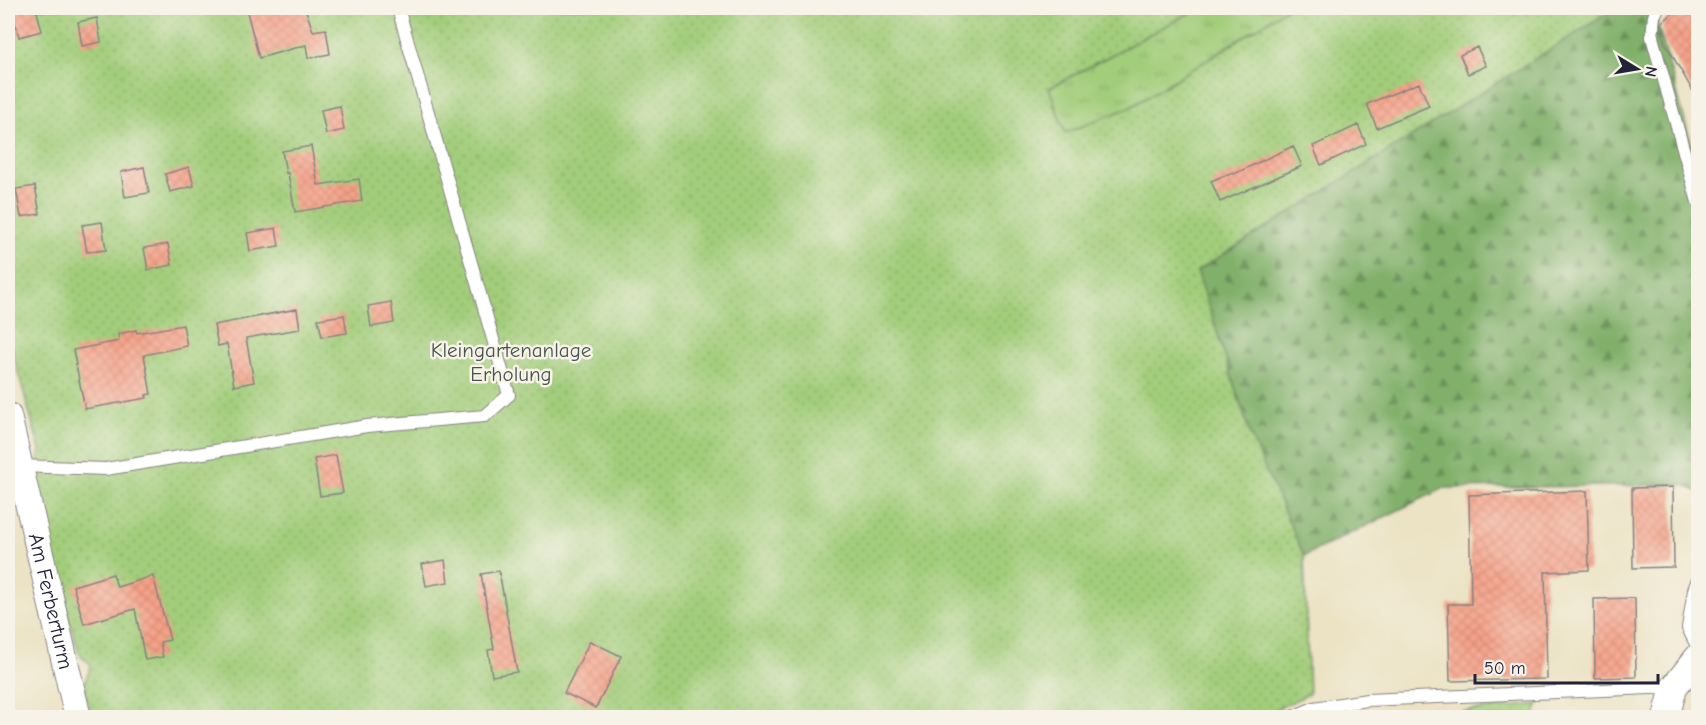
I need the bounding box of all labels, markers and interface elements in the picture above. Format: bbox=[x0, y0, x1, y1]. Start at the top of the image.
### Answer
north arrow bbox=[1607, 39, 1667, 99]
text: N bbox=[1641, 65, 1661, 79]
park label: Kleingartenanlage Erholung bbox=[431, 338, 591, 386]
street label: Am Ferberturm bbox=[24, 531, 78, 672]
scale bar bbox=[1475, 647, 1658, 685]
text: 50 m bbox=[1484, 658, 1526, 679]

